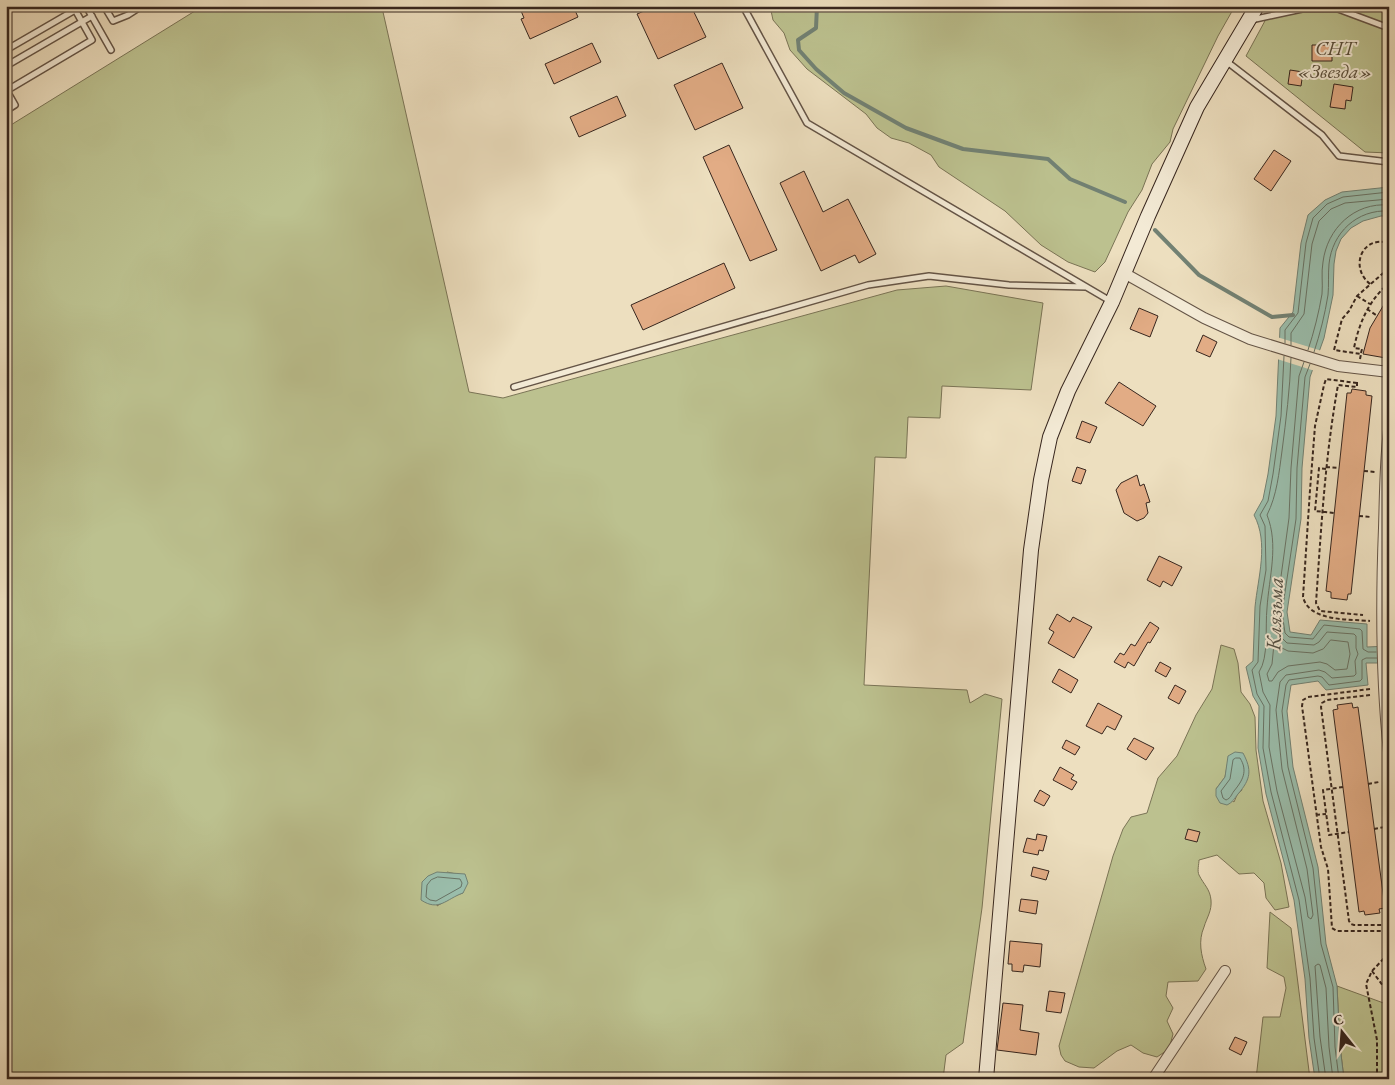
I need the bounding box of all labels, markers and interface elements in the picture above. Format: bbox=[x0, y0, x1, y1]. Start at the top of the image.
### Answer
park label: СНТ «Звезда» bbox=[1297, 35, 1373, 84]
water label: Клязьма bbox=[1259, 577, 1289, 652]
north arrow bbox=[1318, 1008, 1368, 1058]
text: С bbox=[1331, 1009, 1346, 1030]

